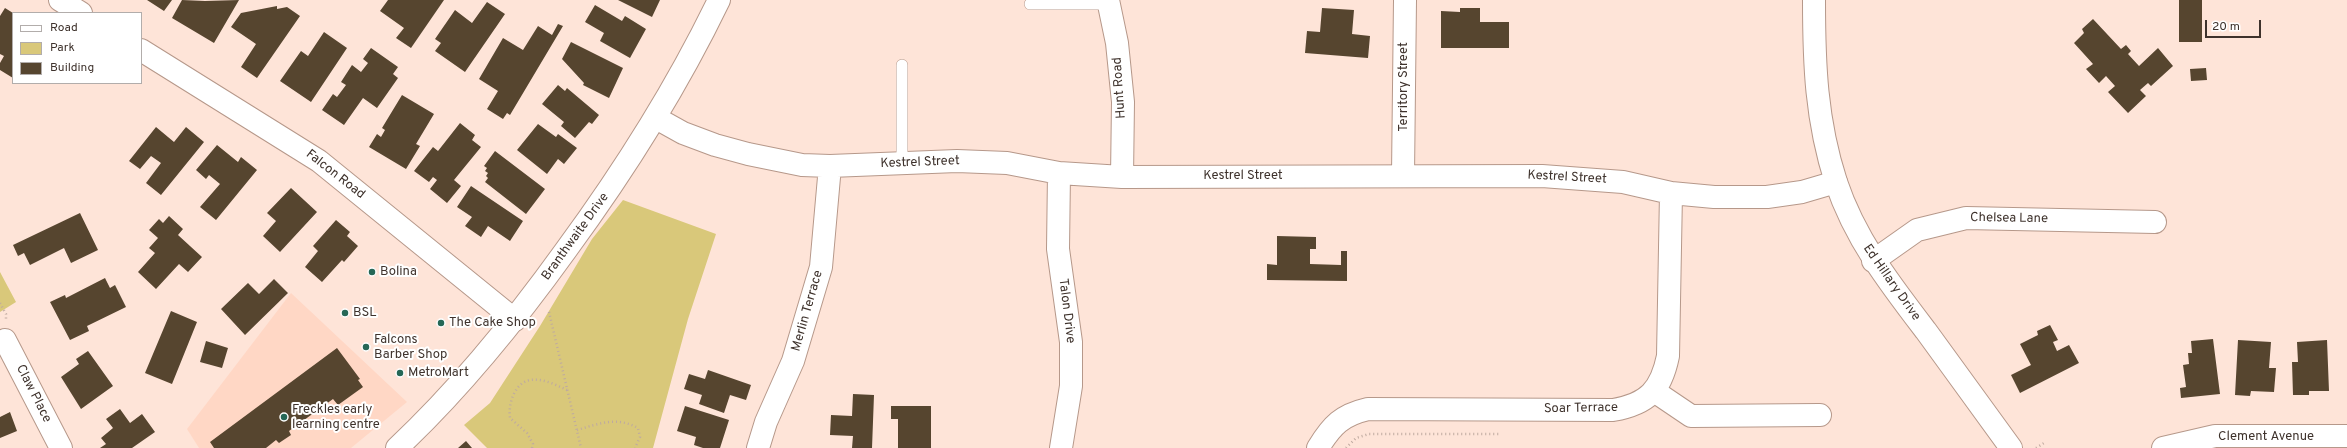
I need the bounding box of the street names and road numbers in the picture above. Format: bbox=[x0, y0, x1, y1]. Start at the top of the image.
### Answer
street label: Territory Street bbox=[1396, 42, 1412, 132]
street label: Hunt Road bbox=[1110, 57, 1130, 119]
street label: Falcon Road bbox=[302, 147, 368, 203]
street label: Kestrel Street bbox=[880, 154, 960, 172]
street label: Kestrel Street bbox=[1203, 168, 1283, 184]
street label: Kestrel Street bbox=[1527, 168, 1607, 188]
street label: Branthwaite Drive bbox=[539, 190, 613, 284]
street label: Chelsea Lane bbox=[1970, 211, 2048, 227]
street label: Ed Hillary Drive bbox=[1859, 242, 1923, 324]
street label: Merlin Terrace bbox=[789, 269, 827, 353]
street label: Talon Drive bbox=[1054, 278, 1078, 344]
street label: Claw Place bbox=[12, 362, 54, 426]
street label: Soar Terrace bbox=[1544, 401, 1618, 417]
street label: Clement Avenue bbox=[2218, 429, 2314, 445]

